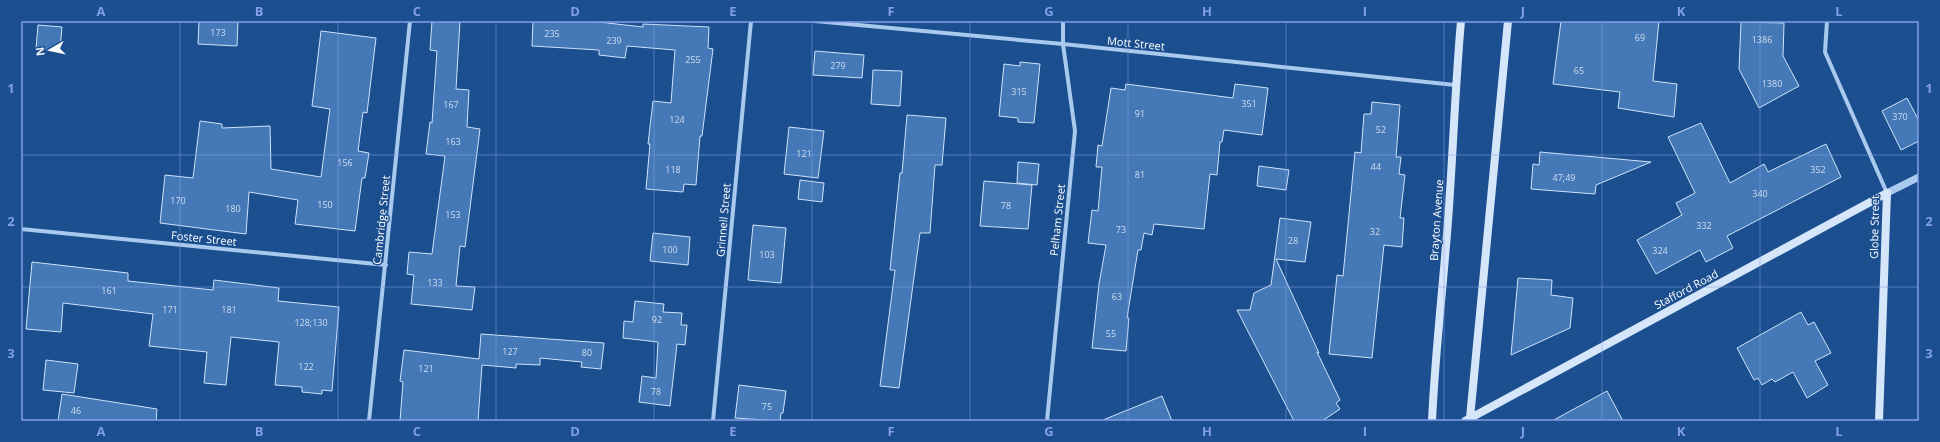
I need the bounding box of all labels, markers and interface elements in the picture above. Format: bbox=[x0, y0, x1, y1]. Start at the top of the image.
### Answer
text: A bbox=[97, 2, 106, 20]
text: B bbox=[255, 2, 264, 20]
text: C bbox=[413, 2, 421, 20]
text: D bbox=[570, 2, 580, 20]
text: E bbox=[729, 2, 737, 20]
text: F bbox=[887, 2, 895, 20]
text: G bbox=[1044, 2, 1054, 20]
text: H bbox=[1202, 2, 1212, 20]
text: I bbox=[1363, 2, 1367, 20]
text: J bbox=[1520, 2, 1525, 20]
text: K bbox=[1677, 2, 1686, 20]
text: L bbox=[1835, 2, 1843, 20]
house number: 173 bbox=[210, 26, 226, 39]
house number: 235 bbox=[544, 27, 560, 40]
north arrow bbox=[30, 30, 70, 70]
house number: 69 bbox=[1635, 31, 1645, 44]
street label: Mott Street bbox=[1106, 33, 1166, 53]
house number: 1386 bbox=[1752, 33, 1772, 46]
house number: 239 bbox=[606, 34, 622, 47]
text: N bbox=[32, 46, 48, 57]
house number: 255 bbox=[685, 53, 701, 66]
house number: 279 bbox=[830, 59, 846, 72]
house number: 65 bbox=[1574, 64, 1584, 77]
house number: 1380 bbox=[1762, 77, 1782, 90]
text: 1 bbox=[7, 79, 15, 97]
text: 1 bbox=[1925, 79, 1933, 97]
house number: 315 bbox=[1011, 85, 1027, 98]
house number: 351 bbox=[1241, 97, 1257, 110]
house number: 167 bbox=[443, 98, 459, 111]
house number: 91 bbox=[1135, 107, 1145, 120]
house number: 370 bbox=[1892, 110, 1908, 123]
house number: 124 bbox=[669, 113, 685, 126]
house number: 52 bbox=[1376, 123, 1386, 136]
house number: 163 bbox=[445, 135, 461, 148]
house number: 121 bbox=[796, 147, 812, 160]
house number: 156 bbox=[337, 156, 353, 169]
house number: 44 bbox=[1371, 160, 1381, 173]
house number: 118 bbox=[665, 163, 681, 176]
house number: 352 bbox=[1810, 163, 1826, 176]
house number: 81 bbox=[1135, 168, 1145, 181]
house number: 47;49 bbox=[1553, 171, 1575, 184]
street label: Cambridge Street bbox=[369, 175, 393, 265]
street label: Brayton Avenue bbox=[1426, 179, 1446, 261]
street label: Grinnell Street bbox=[712, 182, 734, 258]
street label: Pelham Street bbox=[1046, 183, 1068, 257]
house number: 340 bbox=[1752, 187, 1768, 200]
house number: 170 bbox=[170, 194, 186, 207]
street label: Globe Street bbox=[1866, 195, 1882, 259]
house number: 150 bbox=[317, 198, 333, 211]
house number: 78 bbox=[1001, 199, 1011, 212]
house number: 180 bbox=[225, 202, 241, 215]
house number: 153 bbox=[445, 208, 461, 221]
text: 2 bbox=[7, 212, 15, 230]
text: 2 bbox=[1925, 212, 1933, 230]
house number: 332 bbox=[1696, 219, 1712, 232]
house number: 73 bbox=[1116, 223, 1126, 236]
house number: 32 bbox=[1370, 225, 1380, 238]
street label: Foster Street bbox=[171, 227, 238, 249]
house number: 28 bbox=[1288, 234, 1298, 247]
house number: 100 bbox=[662, 243, 678, 256]
house number: 324 bbox=[1652, 244, 1668, 257]
house number: 103 bbox=[759, 248, 775, 261]
street label: Stafford Road bbox=[1651, 266, 1721, 312]
house number: 133 bbox=[427, 276, 443, 289]
house number: 161 bbox=[101, 284, 117, 297]
house number: 63 bbox=[1112, 290, 1122, 303]
house number: 171 bbox=[162, 303, 178, 316]
house number: 181 bbox=[221, 303, 237, 316]
house number: 92 bbox=[652, 313, 662, 326]
house number: 128;130 bbox=[294, 316, 328, 329]
house number: 55 bbox=[1106, 327, 1116, 340]
text: 3 bbox=[7, 344, 15, 362]
text: 3 bbox=[1925, 344, 1933, 362]
house number: 127 bbox=[502, 345, 518, 358]
house number: 80 bbox=[582, 346, 592, 359]
house number: 122 bbox=[298, 360, 314, 373]
house number: 121 bbox=[418, 362, 434, 375]
house number: 78 bbox=[651, 385, 661, 398]
house number: 75 bbox=[762, 400, 772, 413]
house number: 46 bbox=[71, 404, 81, 417]
text: A bbox=[97, 422, 106, 440]
text: B bbox=[255, 422, 264, 440]
text: C bbox=[413, 422, 421, 440]
text: D bbox=[570, 422, 580, 440]
text: E bbox=[729, 422, 737, 440]
text: F bbox=[887, 422, 895, 440]
text: G bbox=[1044, 422, 1054, 440]
text: H bbox=[1202, 422, 1212, 440]
text: I bbox=[1363, 422, 1367, 440]
text: J bbox=[1520, 422, 1525, 440]
text: K bbox=[1677, 422, 1686, 440]
text: L bbox=[1835, 422, 1843, 440]

